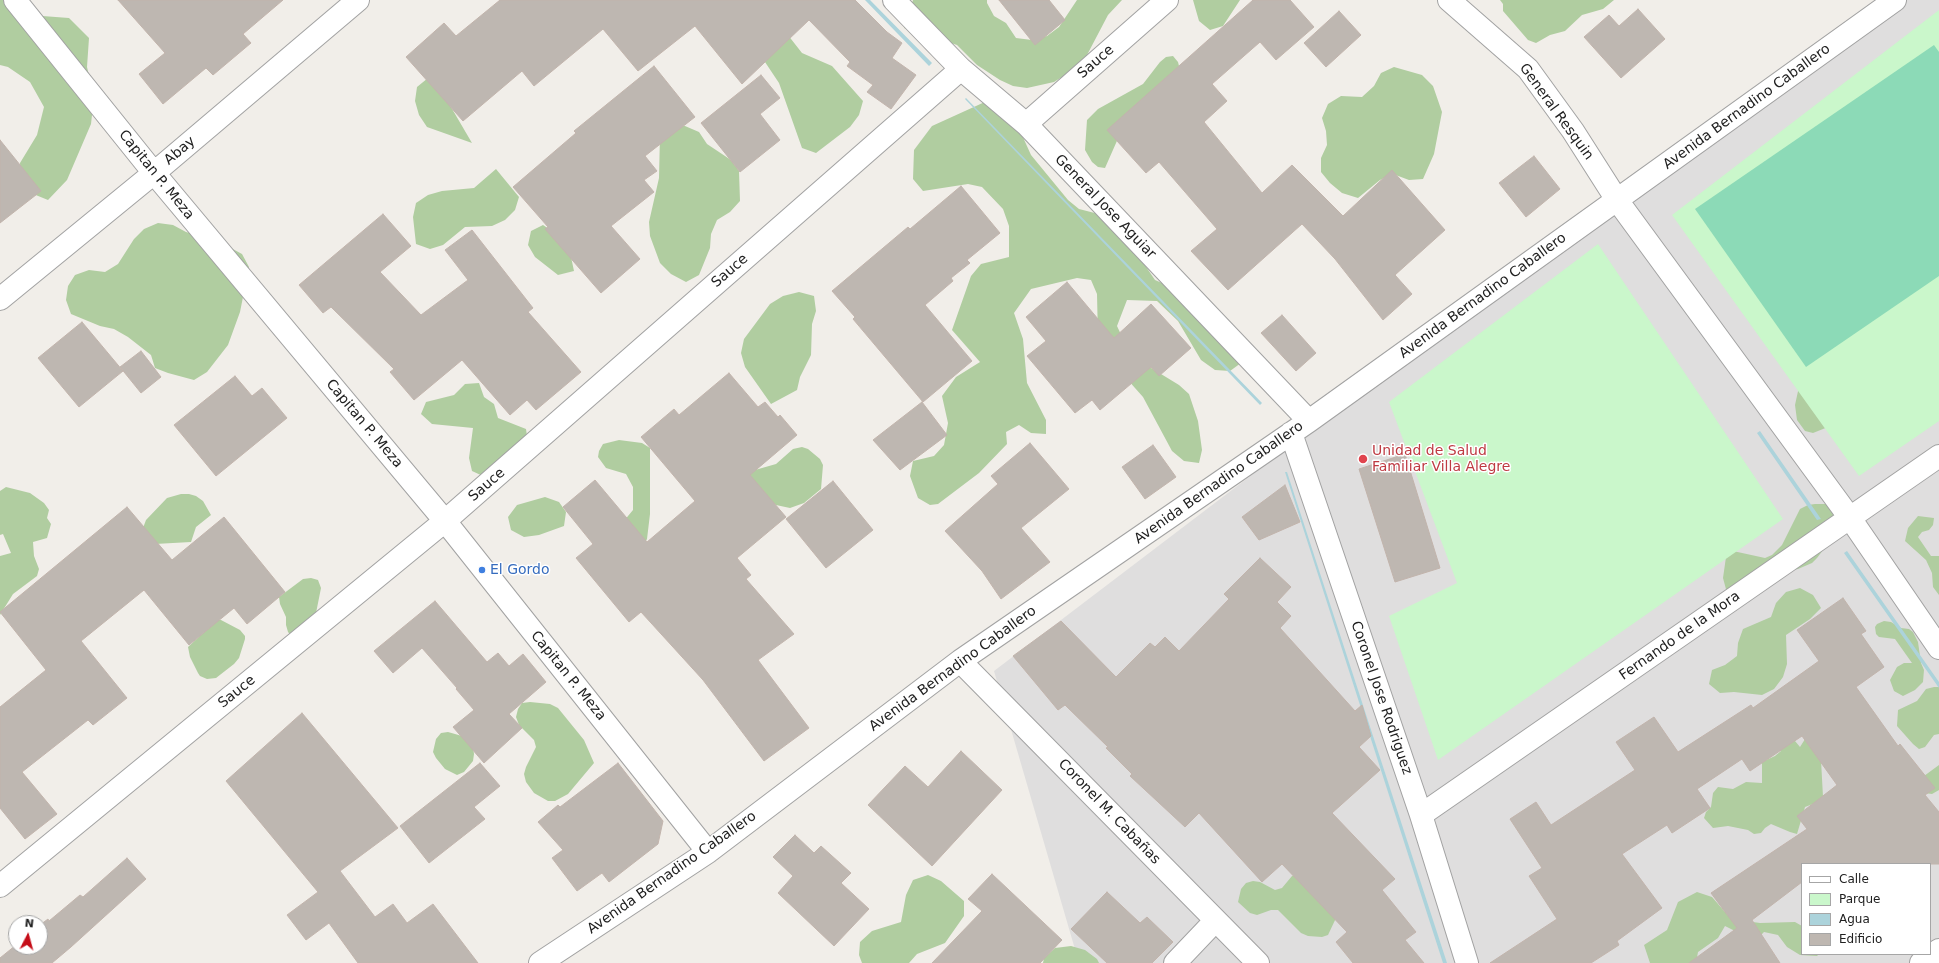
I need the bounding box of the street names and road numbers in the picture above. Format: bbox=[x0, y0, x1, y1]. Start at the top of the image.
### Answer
street label: Avenida Bernadino Caballero bbox=[1660, 41, 1834, 173]
street label: Sauce bbox=[1074, 42, 1118, 82]
street label: General Resquin bbox=[1515, 60, 1597, 164]
street label: Capitan P. Meza bbox=[115, 127, 197, 223]
street label: Abay bbox=[161, 133, 199, 169]
street label: General Jose Aguiar bbox=[1051, 151, 1159, 263]
street label: Avenida Bernadino Caballero bbox=[1396, 230, 1570, 362]
street label: Sauce bbox=[708, 251, 752, 291]
street label: Capitan P. Meza bbox=[322, 376, 406, 472]
street label: Avenida Bernadino Caballero bbox=[1131, 418, 1307, 548]
street label: Sauce bbox=[465, 465, 509, 505]
street label: Fernando de la Mora bbox=[1616, 588, 1744, 684]
street label: Avenida Bernadino Caballero bbox=[866, 603, 1040, 735]
street label: Coronel Jose Rodriguez bbox=[1347, 619, 1415, 777]
street label: Capitan P. Meza bbox=[527, 628, 609, 724]
street label: Sauce bbox=[215, 672, 259, 712]
street label: Coronel M. Cabañas bbox=[1054, 756, 1164, 868]
street label: Avenida Bernadino Caballero bbox=[584, 808, 760, 938]

